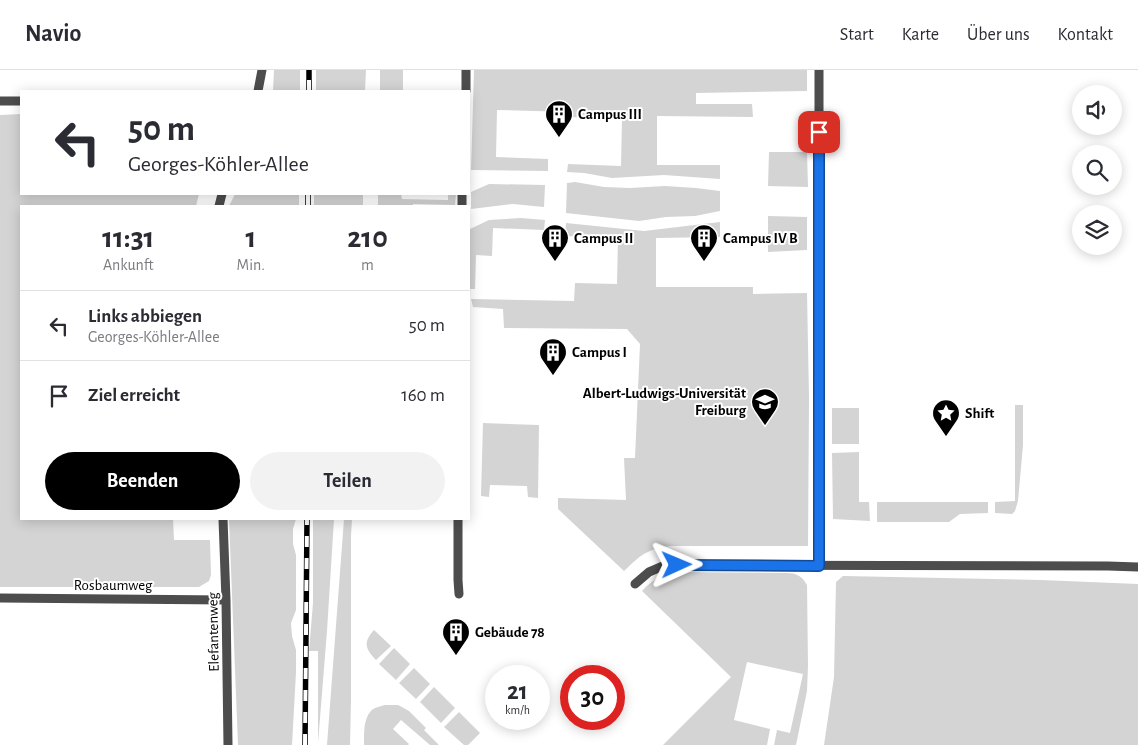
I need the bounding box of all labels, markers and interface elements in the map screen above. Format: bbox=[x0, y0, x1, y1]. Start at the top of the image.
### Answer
text: Navio bbox=[25, 22, 81, 46]
text: Start bbox=[840, 26, 874, 44]
text: Karte bbox=[902, 26, 939, 44]
text: Über uns bbox=[967, 26, 1030, 44]
text: Kontakt bbox=[1058, 26, 1113, 44]
map controls bbox=[1072, 85, 1122, 255]
button: sound bbox=[1072, 85, 1122, 135]
building icon: Campus III bbox=[544, 99, 574, 138]
place label: Campus III bbox=[578, 107, 642, 122]
icon: left bbox=[45, 110, 110, 175]
pin bbox=[798, 111, 840, 153]
text: 50 m bbox=[128, 112, 195, 147]
icon: arrive bbox=[805, 118, 833, 146]
button: search bbox=[1072, 145, 1122, 195]
text: Georges-Köhler-Allee bbox=[128, 153, 309, 175]
button: layers bbox=[1072, 205, 1122, 255]
text: 11:31 bbox=[102, 223, 154, 253]
text: 1 bbox=[245, 223, 256, 253]
text: 210 bbox=[347, 223, 388, 253]
building icon: Campus II bbox=[540, 223, 570, 262]
building icon: Campus IV B bbox=[689, 223, 719, 262]
place label: Campus II bbox=[574, 231, 633, 246]
place label: Campus IV B bbox=[723, 231, 798, 246]
text: Ankunft bbox=[103, 257, 154, 273]
text: Min. bbox=[237, 257, 265, 273]
text: m bbox=[361, 257, 374, 273]
text: Links abbiegen bbox=[88, 307, 202, 326]
icon: left bbox=[45, 312, 73, 340]
text: 50 m bbox=[409, 316, 445, 335]
text: Georges-Köhler-Allee bbox=[88, 329, 220, 345]
building icon: Campus I bbox=[538, 337, 568, 376]
place label: Campus I bbox=[572, 345, 627, 360]
icon: arrive bbox=[45, 382, 73, 410]
text: Ziel erreicht bbox=[88, 386, 180, 405]
text: 160 m bbox=[401, 386, 445, 405]
place label: Albert-Ludwigs-Universität Freiburg bbox=[583, 386, 746, 418]
school or university icon: Albert-Ludwigs-Universität Freiburg bbox=[750, 387, 780, 426]
place icon: Shift bbox=[931, 398, 961, 437]
place label: Shift bbox=[965, 406, 994, 421]
button: Beenden bbox=[45, 452, 240, 510]
button: Teilen bbox=[250, 452, 445, 510]
position arrow bbox=[650, 538, 702, 590]
street label: Rosbaumweg bbox=[74, 578, 153, 593]
street label: Elefantenweg bbox=[205, 591, 222, 672]
building icon: Gebäude 78 bbox=[441, 617, 471, 656]
place label: Gebäude 78 bbox=[475, 625, 545, 640]
speed limit sign: 30 bbox=[560, 665, 625, 730]
text: 21 bbox=[507, 679, 528, 704]
text: km/h bbox=[505, 704, 530, 716]

